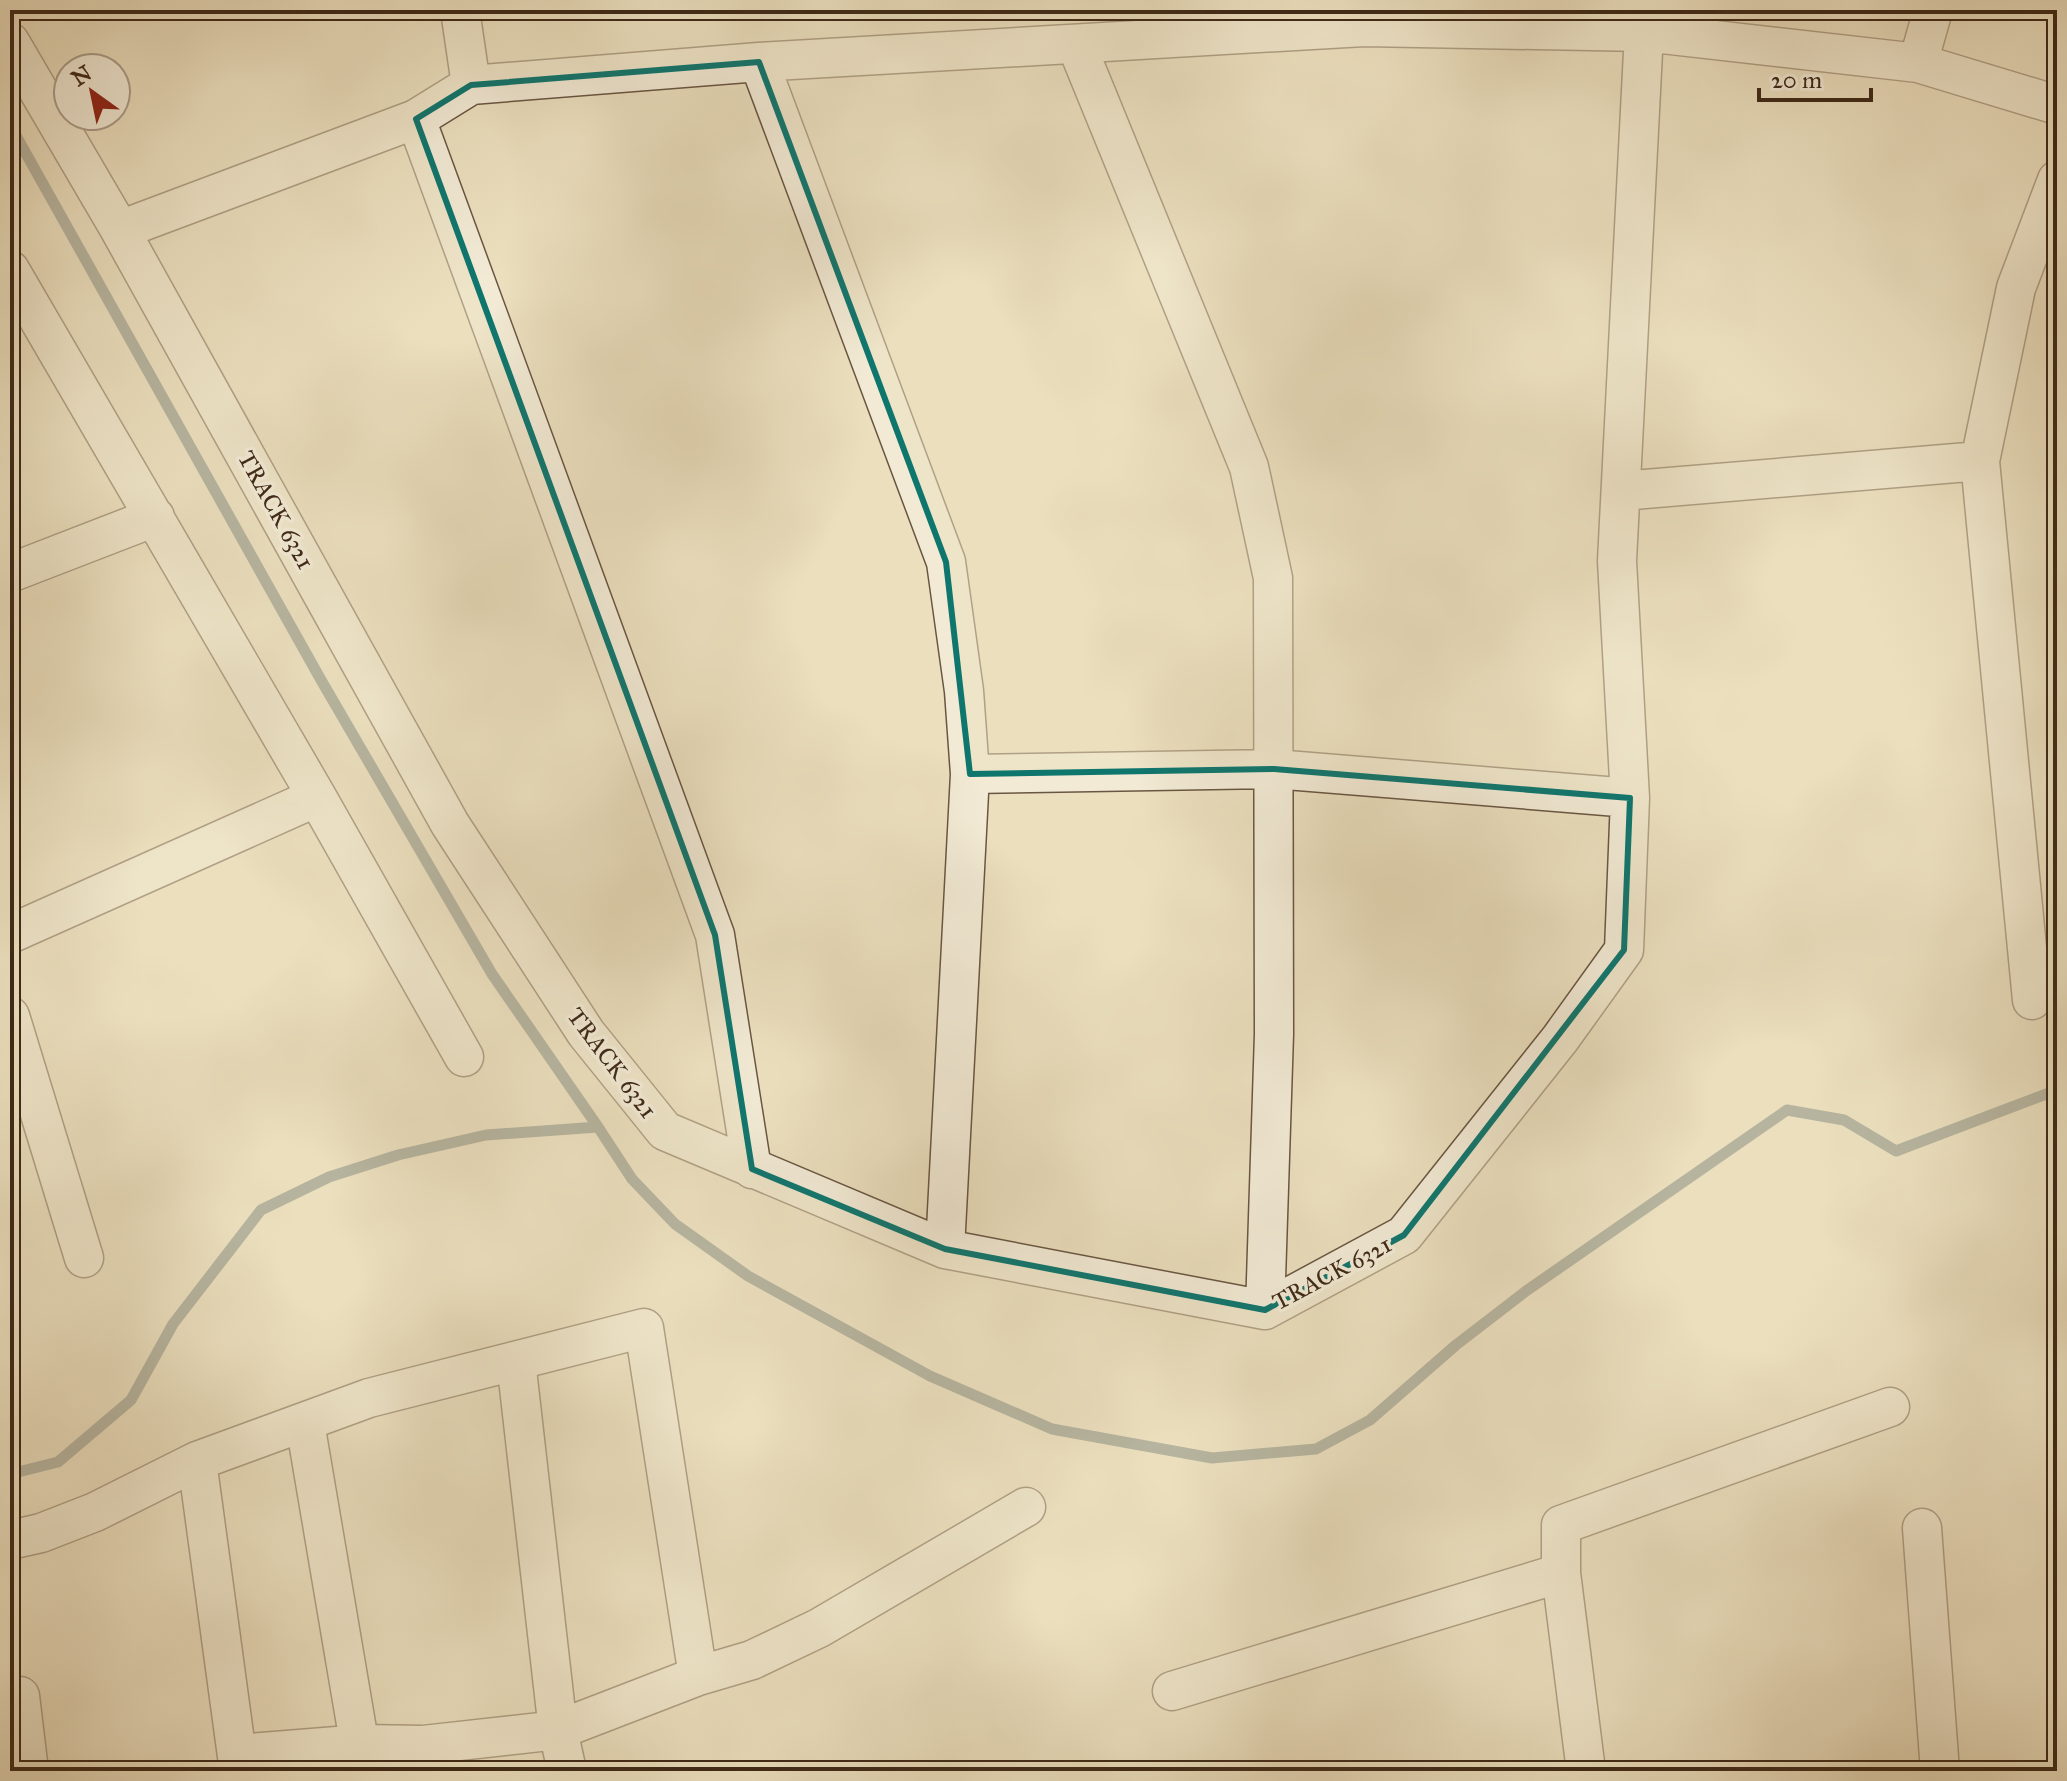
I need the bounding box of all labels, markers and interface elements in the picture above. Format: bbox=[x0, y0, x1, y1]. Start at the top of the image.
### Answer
north arrow bbox=[52, 52, 132, 132]
scale bar bbox=[1759, 52, 1871, 102]
text: N bbox=[66, 59, 97, 92]
text: 20 m bbox=[1771, 65, 1822, 95]
street label: TRACK 6321 bbox=[231, 446, 321, 574]
street label: TRACK 6321 bbox=[561, 1002, 663, 1124]
street label: TRACK 6321 bbox=[1267, 1229, 1397, 1317]

